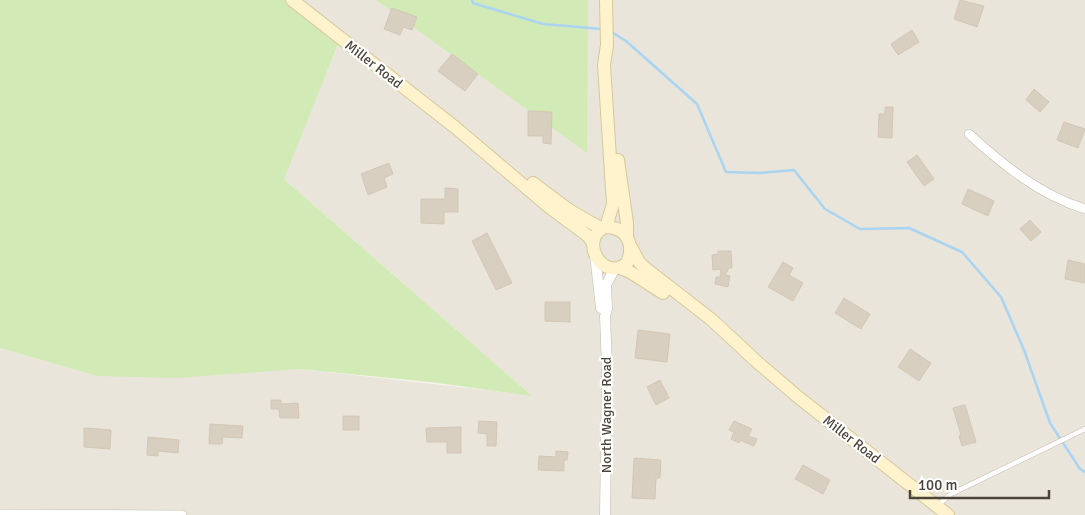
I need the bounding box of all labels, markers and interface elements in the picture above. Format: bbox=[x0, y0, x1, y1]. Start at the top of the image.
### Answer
street label: Miller Road bbox=[342, 37, 406, 92]
street label: North Wagner Road bbox=[598, 357, 615, 473]
street label: Miller Road bbox=[820, 412, 884, 467]
scale bar bbox=[910, 468, 1049, 500]
text: 100 m bbox=[918, 476, 958, 494]

